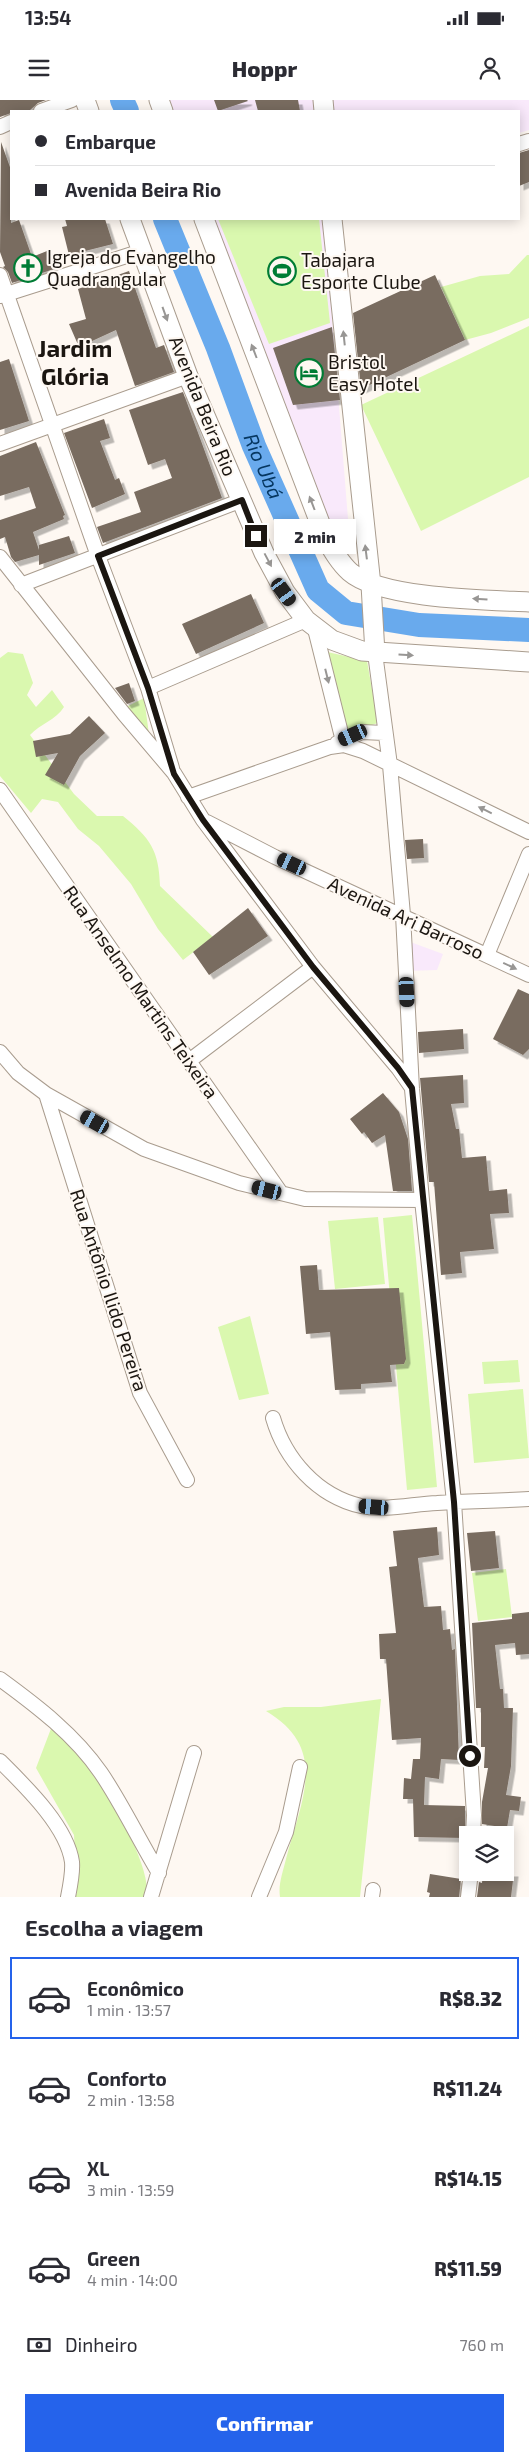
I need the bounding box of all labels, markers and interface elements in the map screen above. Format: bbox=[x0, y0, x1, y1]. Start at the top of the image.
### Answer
text: 13:54 bbox=[25, 6, 71, 29]
icon: menu bbox=[25, 54, 53, 82]
icon: person bbox=[476, 54, 504, 82]
text: Hoppr bbox=[232, 55, 297, 81]
text: Embarque bbox=[65, 130, 156, 153]
text: Avenida Beira Rio bbox=[65, 178, 221, 201]
place label: Igreja do Evangelho Quadrangular bbox=[47, 245, 216, 290]
place label: Tabajara Esporte Clube bbox=[301, 248, 421, 293]
church icon: Igreja do Evangelho Quadrangular bbox=[13, 253, 43, 283]
sports icon: Tabajara Esporte Clube bbox=[267, 256, 297, 286]
one-way arrow bbox=[162, 306, 169, 321]
one-way arrow bbox=[340, 329, 348, 345]
street label: Avenida Beira Rio bbox=[165, 332, 242, 479]
district label: Jardim Glória bbox=[38, 333, 112, 390]
one-way arrow bbox=[250, 344, 258, 358]
place label: Bristol Easy Hotel bbox=[328, 350, 419, 395]
hotel icon: Bristol Easy Hotel bbox=[294, 358, 324, 388]
water label: Rio Ubá bbox=[239, 430, 289, 502]
one-way arrow bbox=[308, 495, 316, 510]
callout: 2 min bbox=[274, 518, 356, 554]
route end bbox=[245, 525, 267, 547]
text: 2 min bbox=[294, 527, 336, 546]
one-way arrow bbox=[362, 543, 370, 559]
one-way arrow bbox=[264, 553, 272, 568]
car bbox=[269, 575, 298, 609]
one-way arrow bbox=[472, 595, 488, 603]
one-way arrow bbox=[398, 652, 414, 660]
one-way arrow bbox=[323, 669, 331, 684]
car bbox=[336, 722, 369, 748]
one-way arrow bbox=[478, 806, 492, 814]
car bbox=[275, 851, 308, 877]
street label: Avenida Ari Barroso bbox=[325, 871, 488, 964]
street label: Rua Anselmo Martins Teixeira bbox=[59, 881, 224, 1103]
one-way arrow bbox=[503, 962, 517, 970]
car bbox=[398, 977, 415, 1007]
car bbox=[78, 1108, 111, 1136]
car bbox=[250, 1179, 283, 1201]
street label: Rua Antônio Ilido Pereira bbox=[66, 1186, 153, 1394]
car bbox=[358, 1498, 389, 1516]
route start bbox=[459, 1745, 481, 1767]
map controls bbox=[459, 1826, 514, 1881]
button: layers bbox=[459, 1826, 514, 1881]
text: Escolha a viagem bbox=[25, 1914, 203, 1940]
icon: car bbox=[27, 1976, 72, 2021]
text: Econômico bbox=[87, 1977, 184, 2000]
text: R$8.32 bbox=[439, 1987, 502, 2010]
text: 1 min · 13:57 bbox=[87, 2000, 171, 2019]
icon: car bbox=[27, 2066, 72, 2111]
text: Conforto bbox=[87, 2067, 167, 2090]
text: R$11.24 bbox=[433, 2077, 502, 2100]
text: 2 min · 13:58 bbox=[87, 2090, 175, 2109]
icon: car bbox=[27, 2156, 72, 2201]
text: XL bbox=[87, 2157, 109, 2180]
text: R$14.15 bbox=[434, 2167, 502, 2190]
text: 3 min · 13:59 bbox=[87, 2180, 174, 2199]
icon: car bbox=[27, 2246, 72, 2291]
text: Green bbox=[87, 2247, 140, 2270]
text: R$11.59 bbox=[434, 2257, 502, 2280]
text: 4 min · 14:00 bbox=[87, 2270, 178, 2289]
icon: cash bbox=[25, 2331, 53, 2359]
text: Dinheiro bbox=[65, 2333, 138, 2356]
text: 760 m bbox=[459, 2335, 504, 2354]
button: Confirmar bbox=[25, 2394, 504, 2452]

